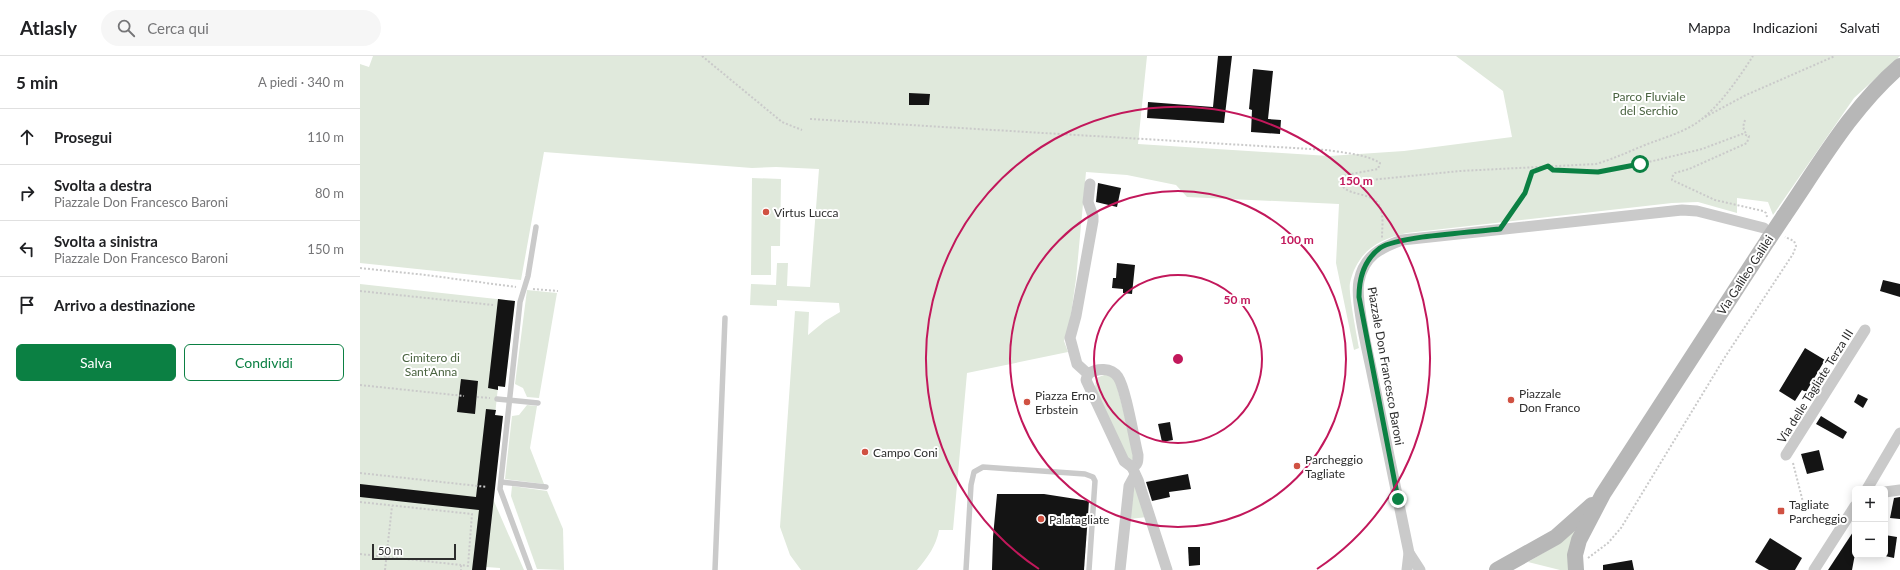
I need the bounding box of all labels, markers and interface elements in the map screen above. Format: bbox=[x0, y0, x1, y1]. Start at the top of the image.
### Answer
search box bbox=[101, 10, 381, 46]
text: Atlasly bbox=[20, 16, 77, 39]
icon: search bbox=[115, 17, 137, 39]
text: Cerca qui bbox=[147, 19, 209, 37]
text: Mappa bbox=[1688, 19, 1730, 36]
text: Indicazioni bbox=[1752, 19, 1818, 36]
text: Salvati bbox=[1840, 19, 1880, 36]
text: 5 min bbox=[16, 72, 58, 93]
text: A piedi · 340 m bbox=[258, 74, 344, 90]
park label: Parco Fluviale del Serchio bbox=[1612, 89, 1686, 118]
icon: ahead bbox=[16, 126, 38, 148]
text: Prosegui bbox=[54, 128, 112, 146]
text: 110 m bbox=[307, 129, 344, 145]
route start bbox=[1631, 155, 1649, 173]
text: 150 m bbox=[1339, 173, 1373, 188]
text: Svolta a destra bbox=[54, 176, 152, 194]
icon: right bbox=[16, 182, 38, 204]
text: 80 m bbox=[315, 185, 344, 201]
text: Piazzale Don Francesco Baroni bbox=[54, 194, 228, 210]
place label: Virtus Lucca bbox=[774, 205, 838, 220]
marker: Virtus Lucca bbox=[761, 207, 771, 217]
text: Svolta a sinistra bbox=[54, 232, 158, 250]
text: 100 m bbox=[1280, 232, 1314, 247]
street label: Via Galileo Galilei bbox=[1714, 232, 1776, 318]
icon: left bbox=[16, 238, 38, 260]
text: 150 m bbox=[307, 241, 344, 257]
text: Piazzale Don Francesco Baroni bbox=[54, 250, 228, 266]
street label: Piazzale Don Francesco Baroni bbox=[1365, 286, 1407, 447]
text: 50 m bbox=[1224, 292, 1250, 307]
icon: arrive bbox=[16, 294, 38, 316]
text: Arrivo a destinazione bbox=[54, 296, 195, 314]
street label: Via delle Tagliate Terza III bbox=[1774, 326, 1856, 446]
button: Salva bbox=[16, 344, 176, 381]
button: Condividi bbox=[184, 344, 344, 381]
park label: Cimitero di Sant'Anna bbox=[402, 350, 460, 379]
centre of rings bbox=[1171, 352, 1185, 366]
place label: Piazzale Don Franco bbox=[1519, 386, 1580, 415]
place label: Piazza Erno Erbstein bbox=[1035, 388, 1096, 417]
marker: Piazzale Don Franco bbox=[1506, 395, 1516, 405]
marker: Piazza Erno Erbstein bbox=[1022, 397, 1032, 407]
place label: Campo Coni bbox=[873, 445, 938, 460]
marker: Campo Coni bbox=[860, 447, 870, 457]
place label: Parcheggio Tagliate bbox=[1305, 452, 1363, 481]
marker: Parcheggio Tagliate bbox=[1292, 461, 1302, 471]
map controls bbox=[1852, 486, 1888, 558]
button: + bbox=[1852, 486, 1888, 522]
route end bbox=[1389, 490, 1407, 508]
place label: Tagliate Parcheggio bbox=[1789, 497, 1847, 526]
marker: Tagliate Parcheggio bbox=[1776, 506, 1786, 516]
place label: Palatagliate bbox=[1049, 512, 1109, 527]
marker: Palatagliate bbox=[1036, 514, 1046, 524]
button: − bbox=[1852, 522, 1888, 558]
scale bar bbox=[372, 542, 456, 561]
text: 50 m bbox=[378, 544, 403, 557]

